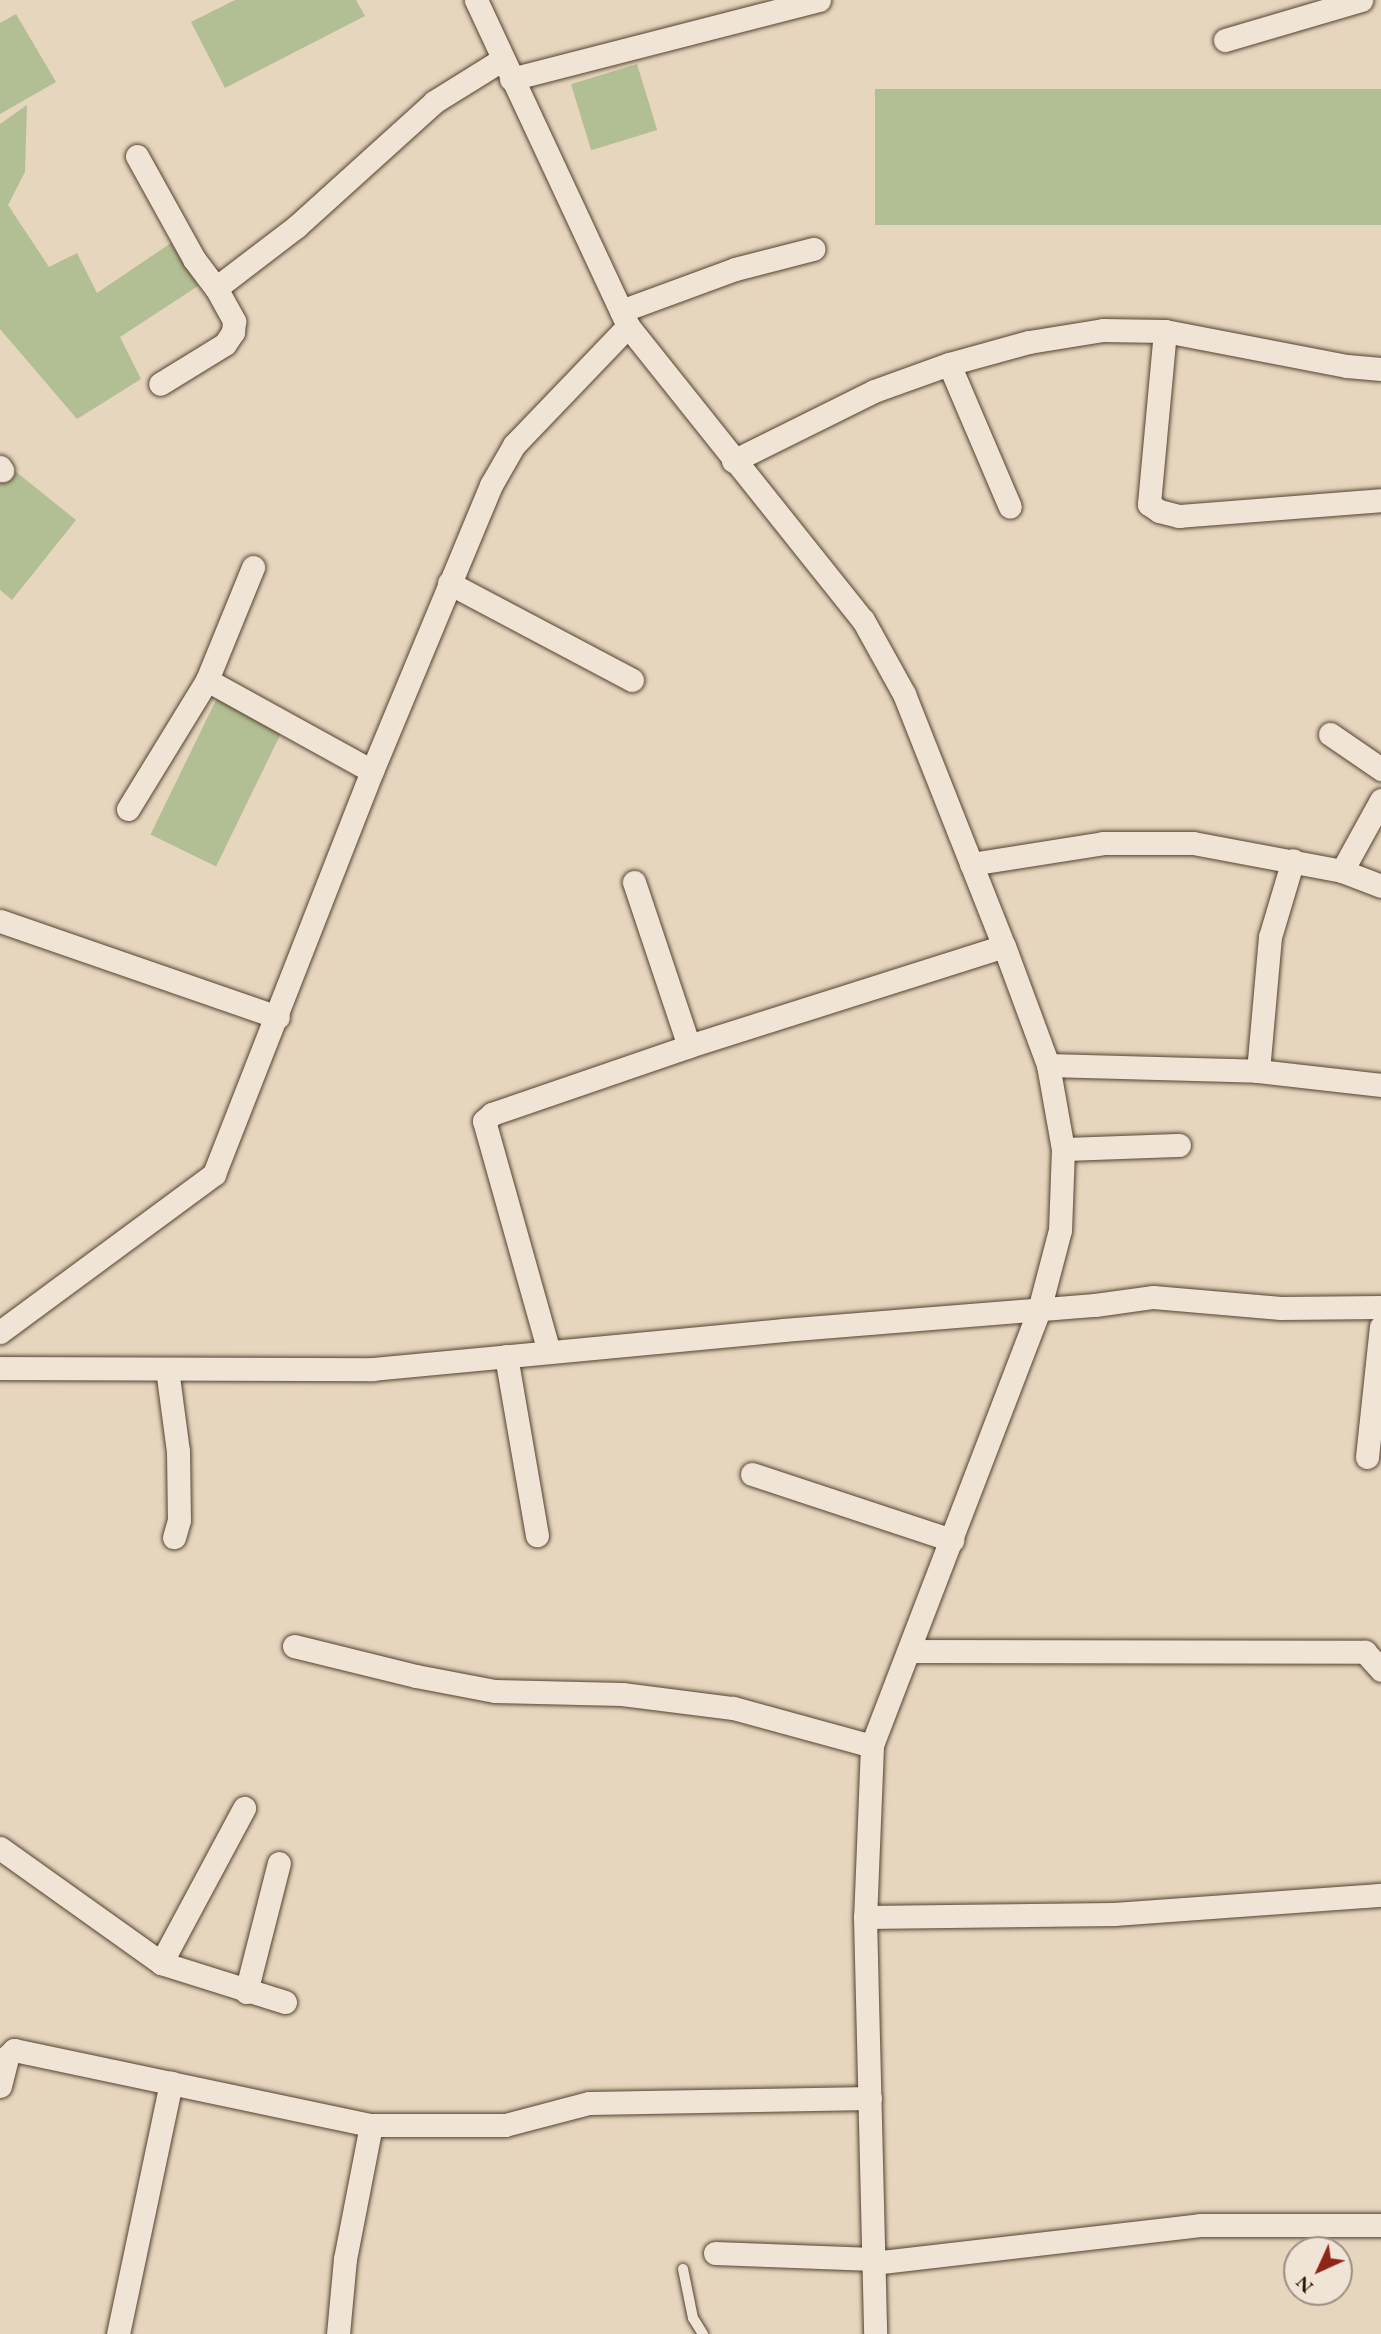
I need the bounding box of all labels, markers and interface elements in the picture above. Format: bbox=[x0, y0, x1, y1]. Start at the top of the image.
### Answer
north arrow bbox=[1283, 2236, 1353, 2306]
text: N bbox=[1290, 2271, 1318, 2299]

